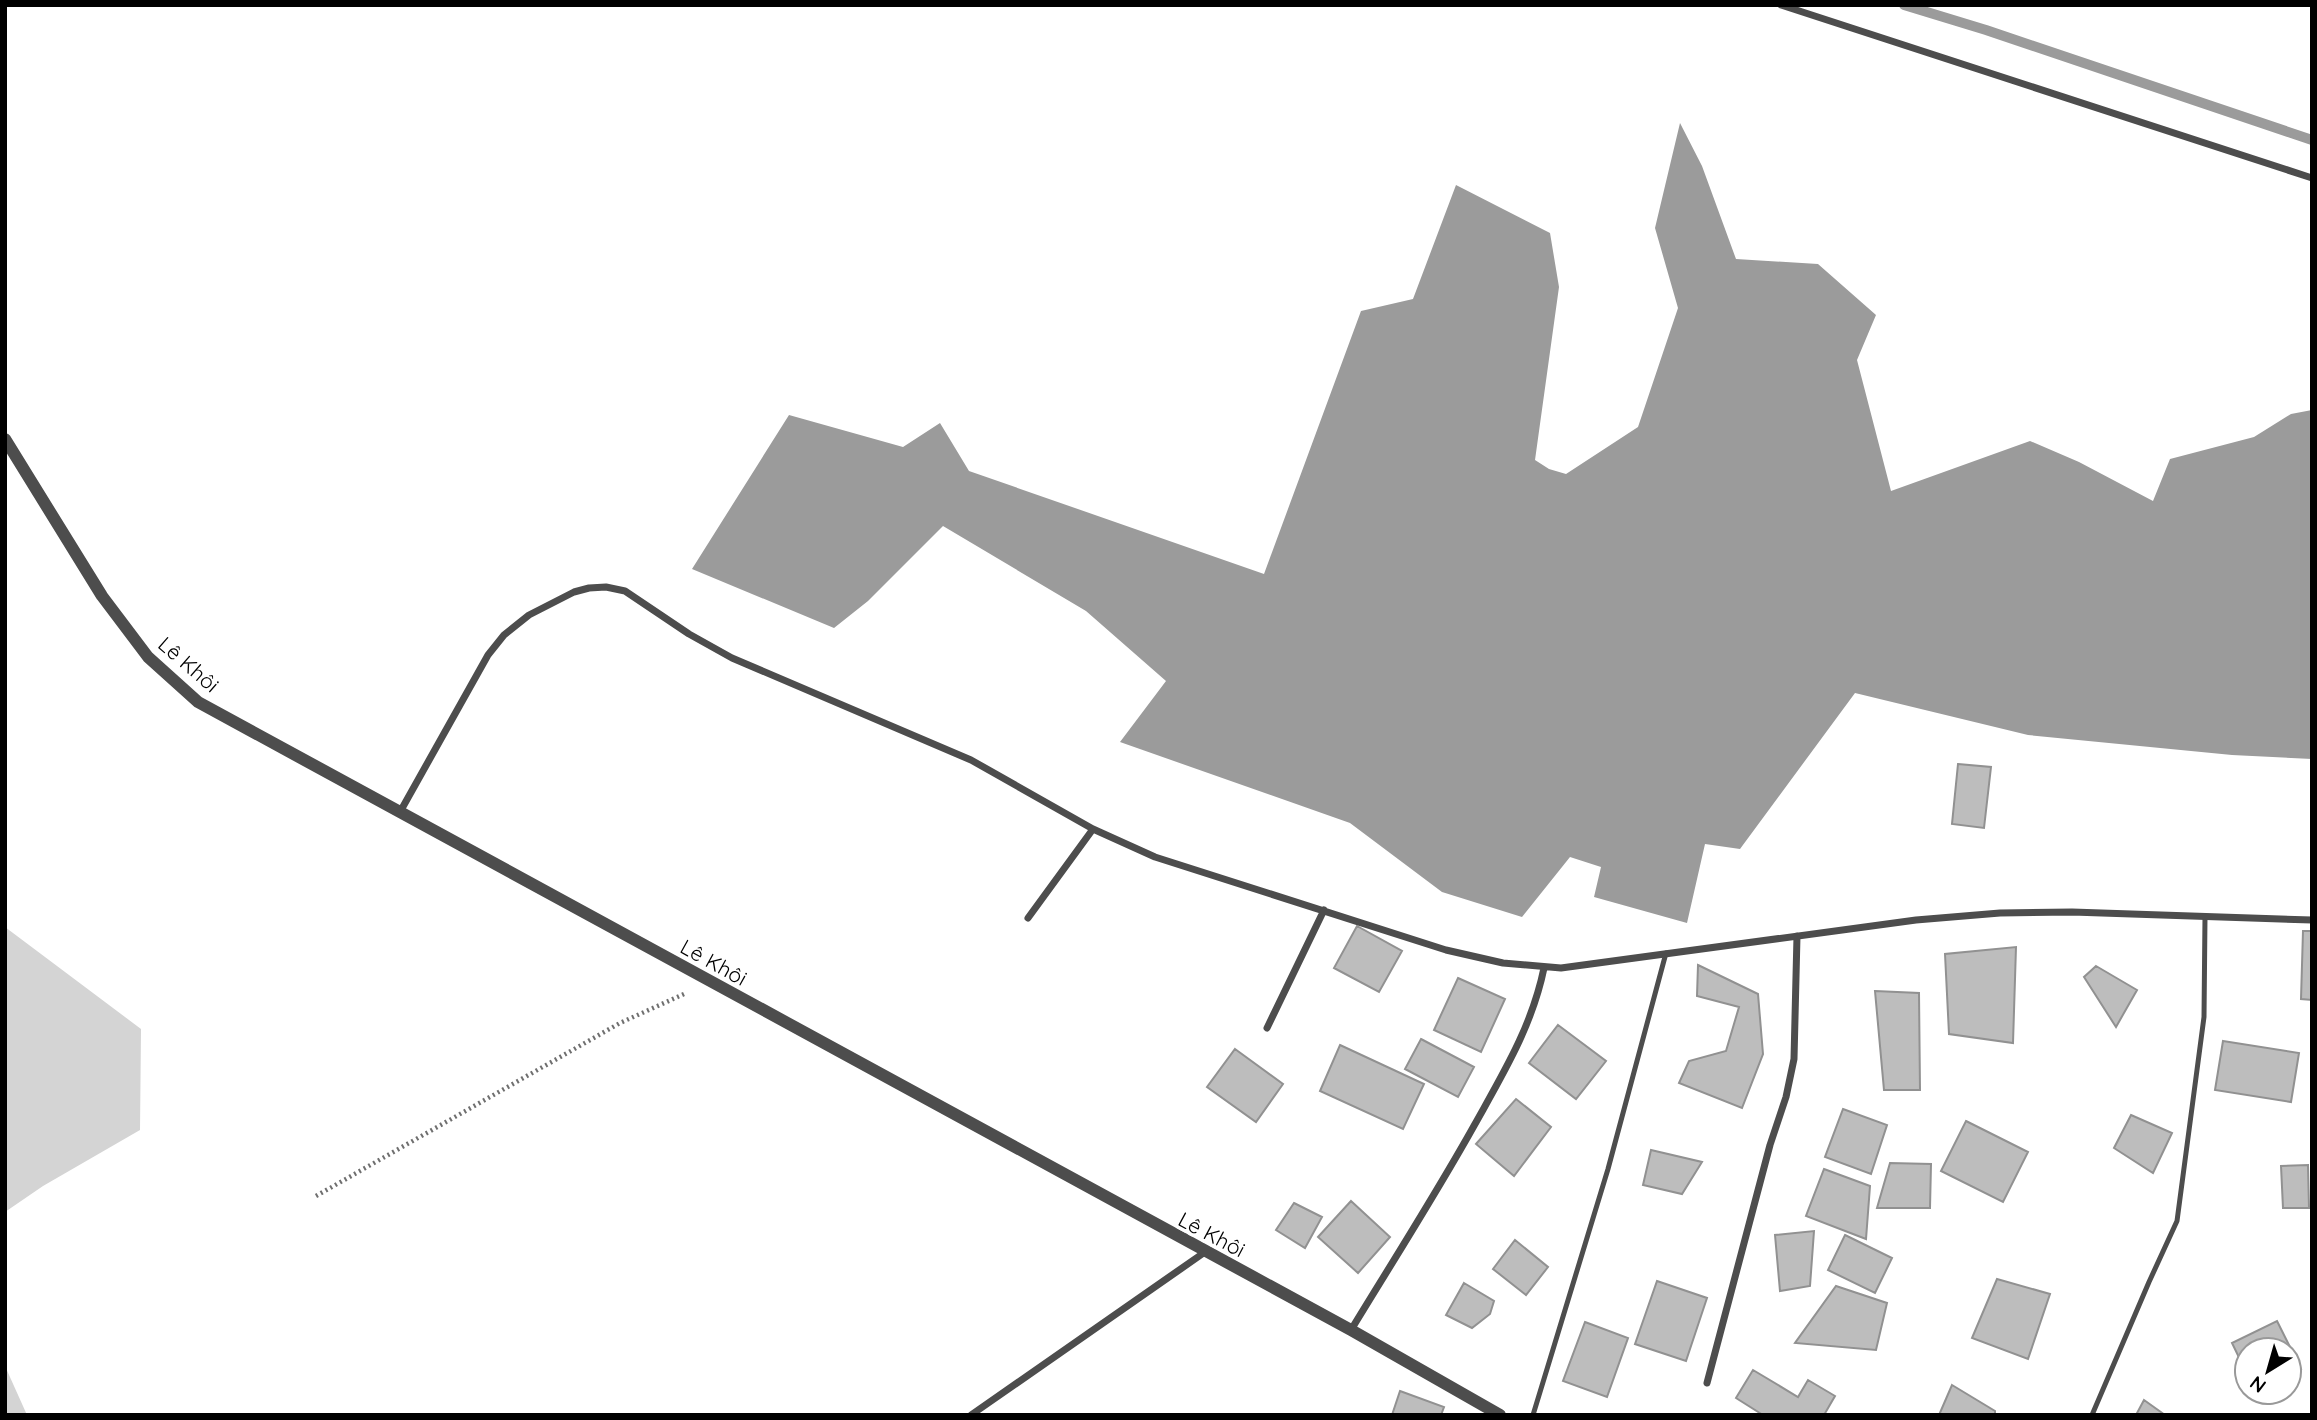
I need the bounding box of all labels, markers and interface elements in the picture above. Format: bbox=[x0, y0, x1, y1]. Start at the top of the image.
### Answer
street label: Lê Khôi bbox=[153, 631, 225, 697]
street label: Lê Khôi bbox=[676, 933, 752, 991]
street label: Lê Khôi bbox=[1174, 1206, 1250, 1262]
north arrow bbox=[2233, 1336, 2303, 1406]
text: N bbox=[2245, 1371, 2271, 1398]

